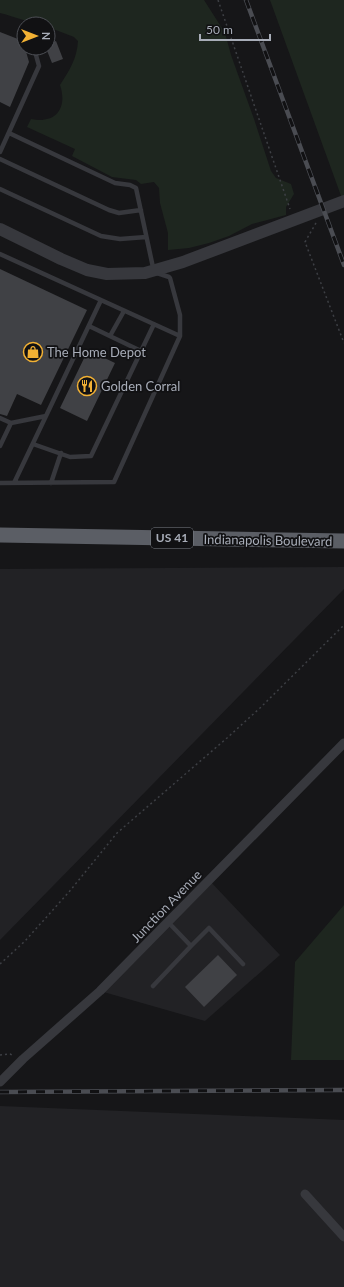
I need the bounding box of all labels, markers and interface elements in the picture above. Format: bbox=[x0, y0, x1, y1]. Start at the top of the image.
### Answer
north arrow bbox=[16, 16, 56, 56]
scale bar bbox=[200, 16, 270, 42]
text: 50 m bbox=[206, 22, 233, 37]
text: N bbox=[40, 32, 53, 40]
shop icon: The Home Depot bbox=[22, 341, 44, 363]
place label: The Home Depot bbox=[47, 344, 146, 360]
restaurant icon: Golden Corral bbox=[76, 375, 98, 397]
place label: Golden Corral bbox=[101, 378, 180, 394]
road number: US 41 bbox=[151, 528, 193, 548]
street label: Indianapolis Boulevard bbox=[204, 531, 332, 549]
street label: Junction Avenue bbox=[127, 866, 205, 946]

